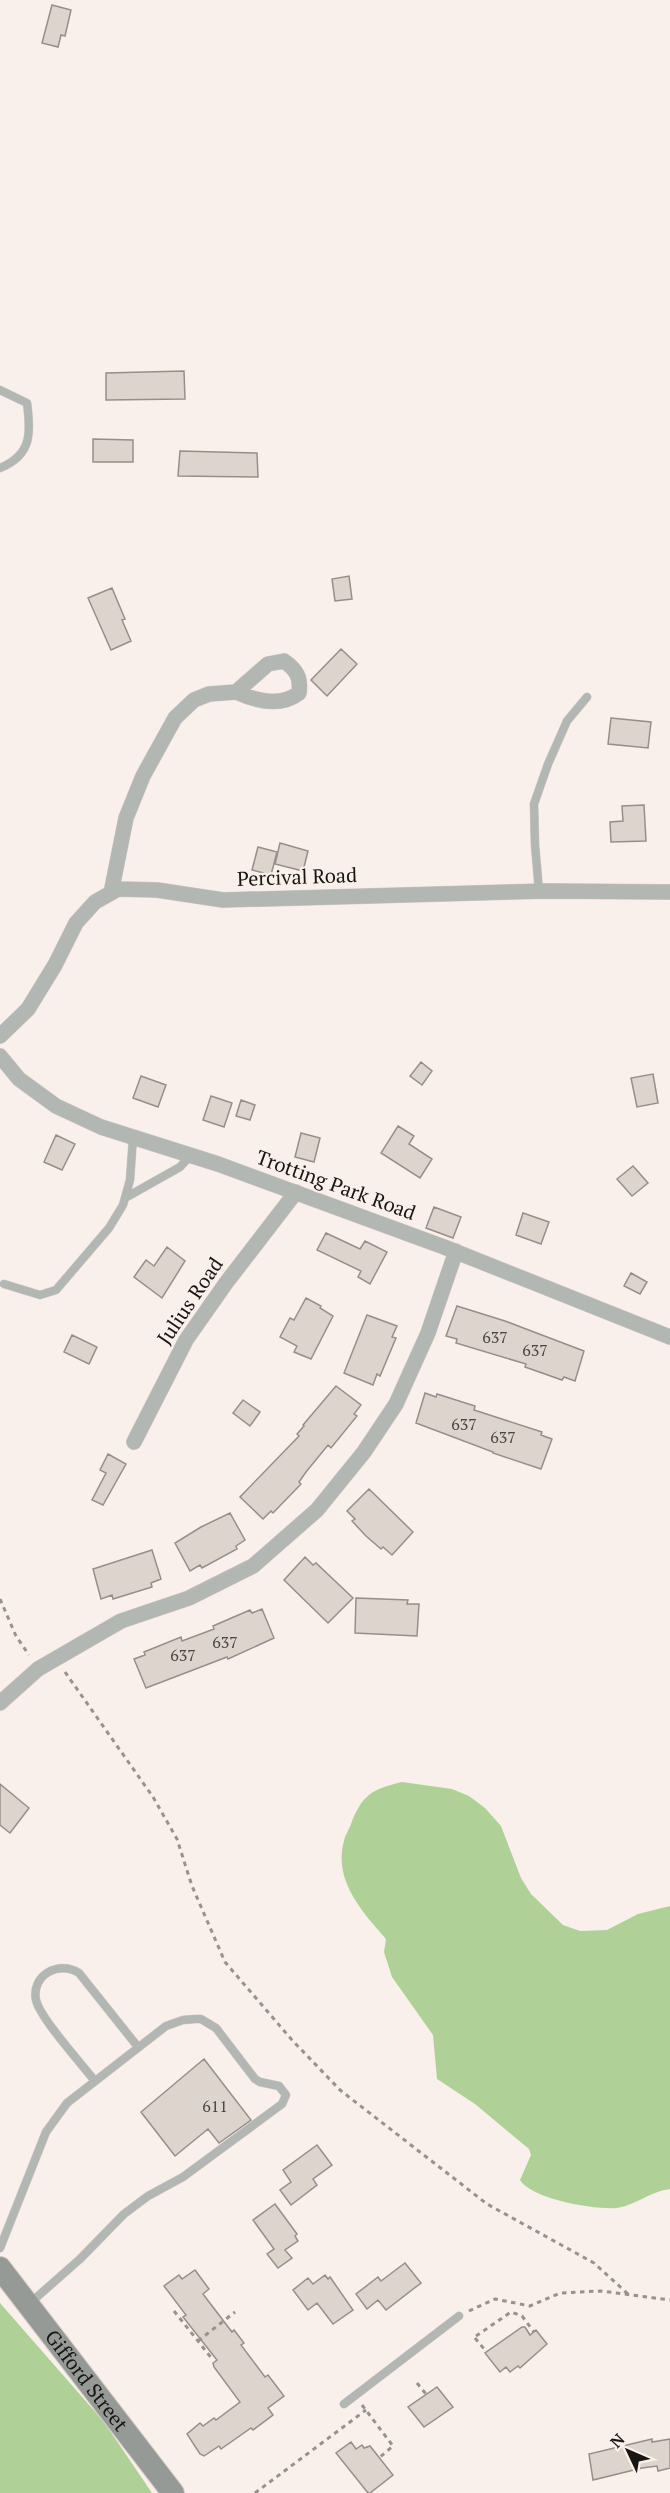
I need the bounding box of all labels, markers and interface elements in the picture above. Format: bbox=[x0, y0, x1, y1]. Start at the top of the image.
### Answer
street label: Percival Road bbox=[236, 861, 357, 892]
street label: Trotting Park Road bbox=[253, 1143, 420, 1226]
street label: Julius Road bbox=[150, 1252, 229, 1350]
house number: 637 bbox=[482, 1326, 508, 1348]
house number: 637 bbox=[522, 1339, 548, 1361]
house number: 637 bbox=[451, 1413, 477, 1435]
house number: 637 bbox=[490, 1426, 516, 1448]
house number: 637 bbox=[212, 1631, 238, 1653]
house number: 637 bbox=[170, 1644, 196, 1666]
house number: 611 bbox=[202, 2095, 228, 2117]
street label: Gifford Street bbox=[39, 2324, 135, 2437]
north arrow bbox=[598, 2421, 658, 2481]
text: N bbox=[605, 2429, 629, 2453]

